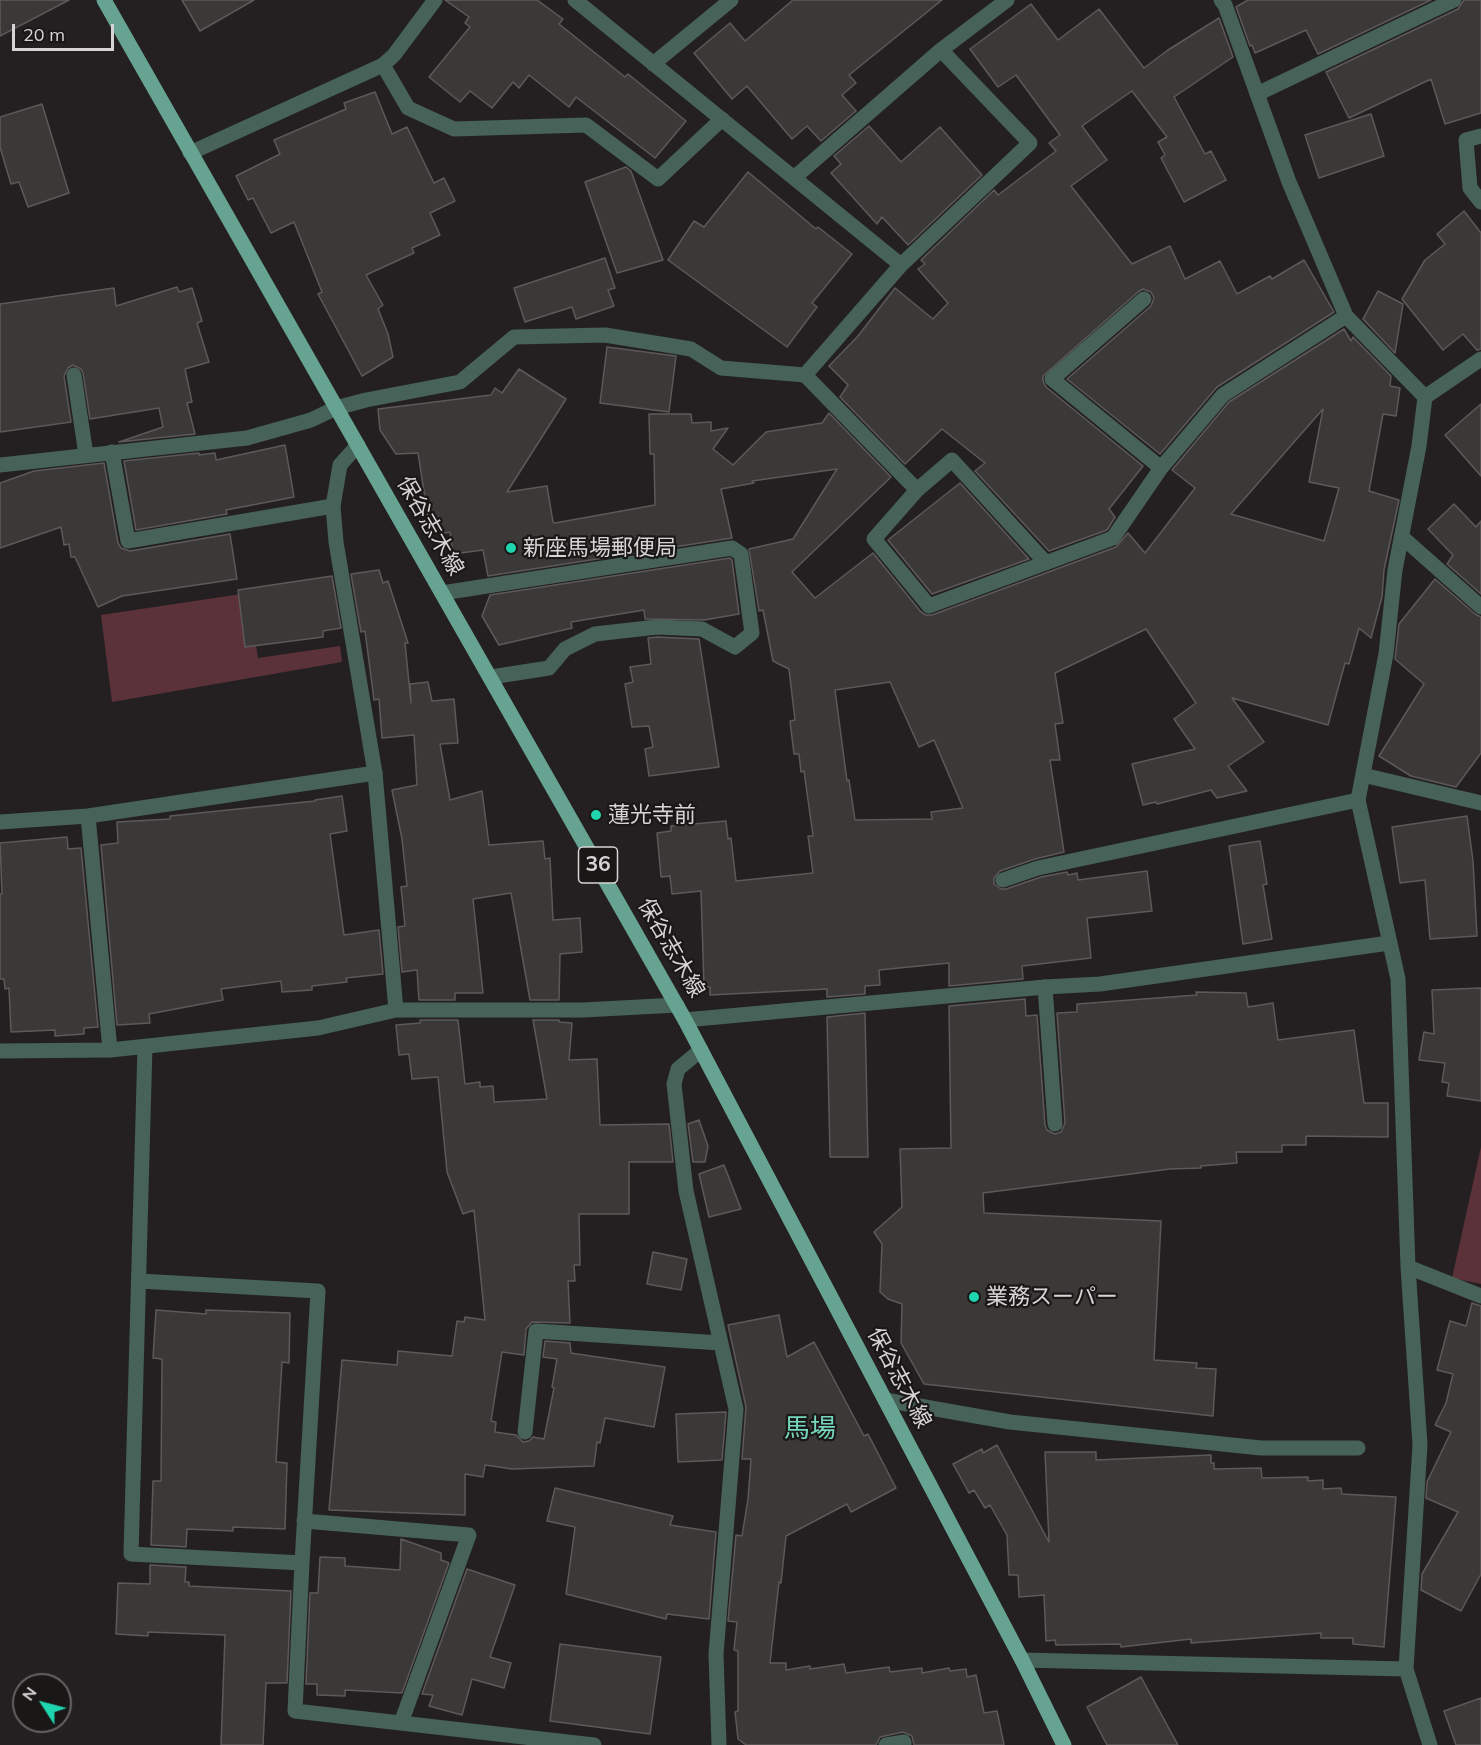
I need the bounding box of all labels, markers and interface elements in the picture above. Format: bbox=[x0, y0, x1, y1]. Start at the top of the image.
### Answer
scale bar bbox=[15, 12, 117, 50]
text: 20 m bbox=[23, 23, 65, 46]
street label: 保谷志木線 bbox=[391, 472, 469, 580]
place label: 新座馬場郵便局 bbox=[523, 535, 677, 561]
marker: 新座馬場郵便局 bbox=[504, 541, 518, 555]
place label: 蓮光寺前 bbox=[608, 802, 696, 828]
marker: 蓮光寺前 bbox=[589, 808, 603, 822]
road number: 36 bbox=[578, 847, 618, 883]
street label: 保谷志木線 bbox=[632, 894, 710, 1002]
place label: 業務スーパー bbox=[986, 1284, 1118, 1310]
marker: 業務スーパー bbox=[967, 1290, 981, 1304]
street label: 保谷志木線 bbox=[862, 1323, 936, 1433]
district label: 馬場 bbox=[784, 1413, 836, 1445]
north arrow bbox=[12, 1673, 72, 1733]
text: N bbox=[17, 1683, 41, 1704]

